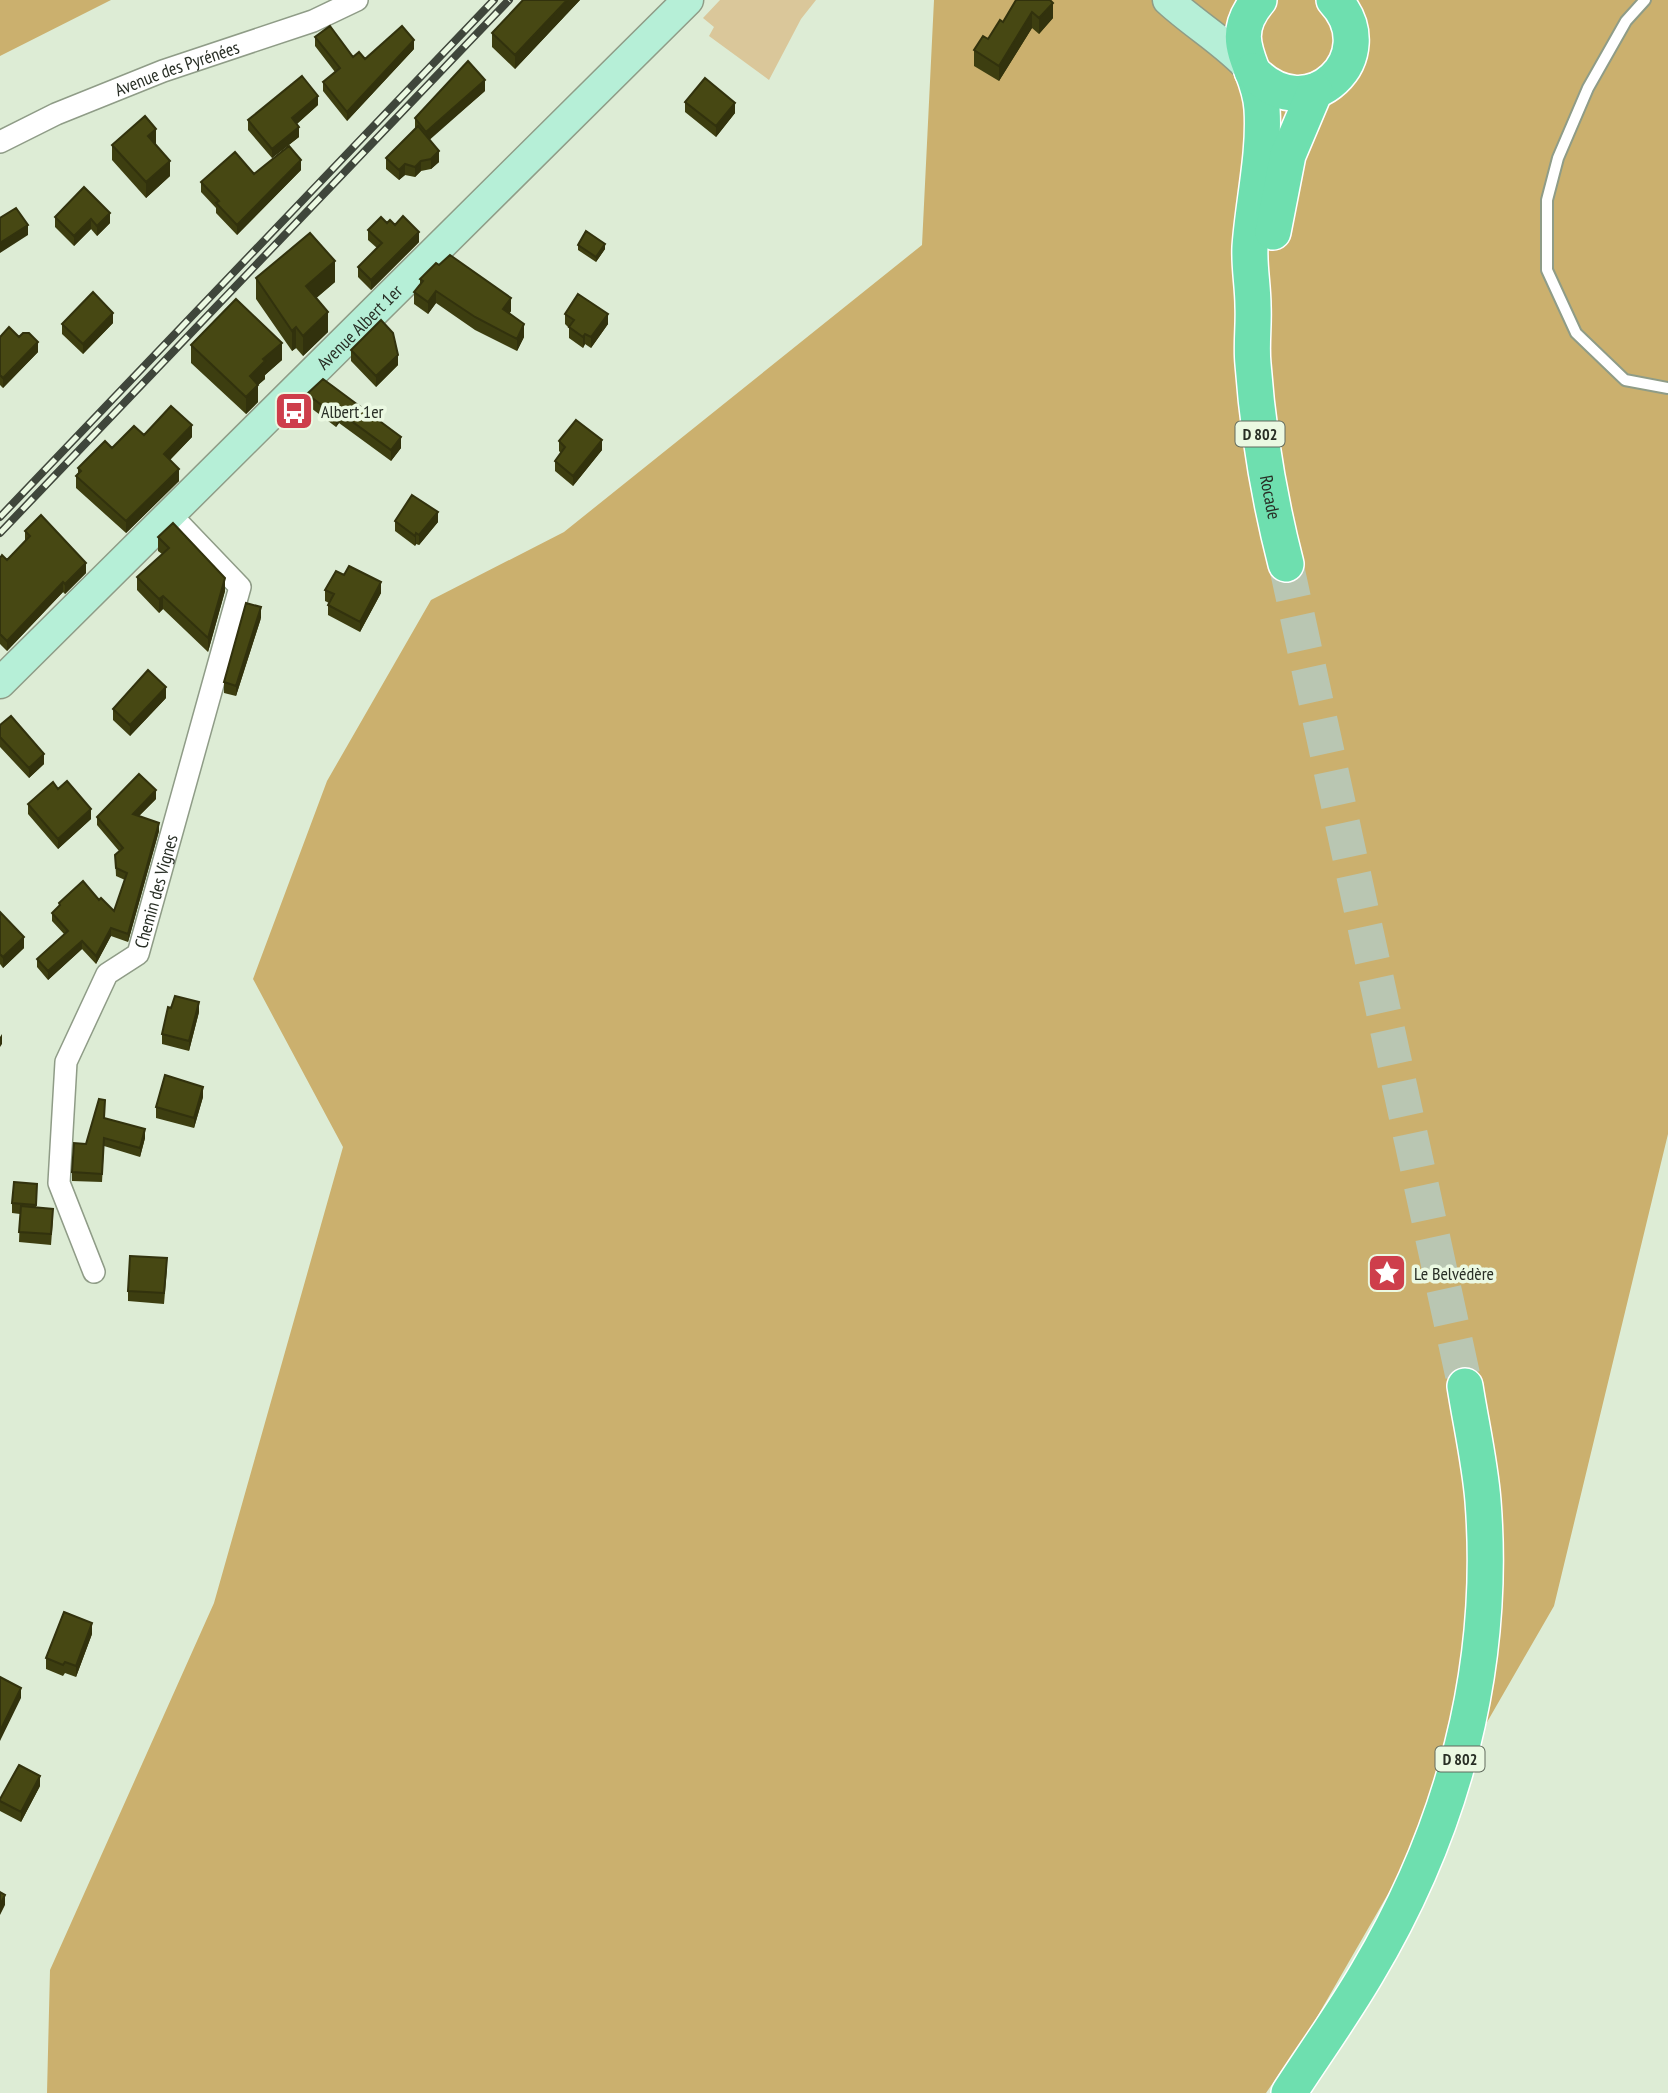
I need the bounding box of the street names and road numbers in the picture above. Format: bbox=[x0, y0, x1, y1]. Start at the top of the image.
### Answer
street label: Avenue des Pyrénées bbox=[111, 35, 242, 101]
street label: Avenue Albert 1er bbox=[311, 279, 407, 374]
road number: D 802 bbox=[1236, 422, 1284, 446]
street label: Rocade bbox=[1255, 473, 1287, 521]
street label: Chemin des Vignes bbox=[129, 832, 182, 951]
road number: D 802 bbox=[1436, 1746, 1484, 1772]

